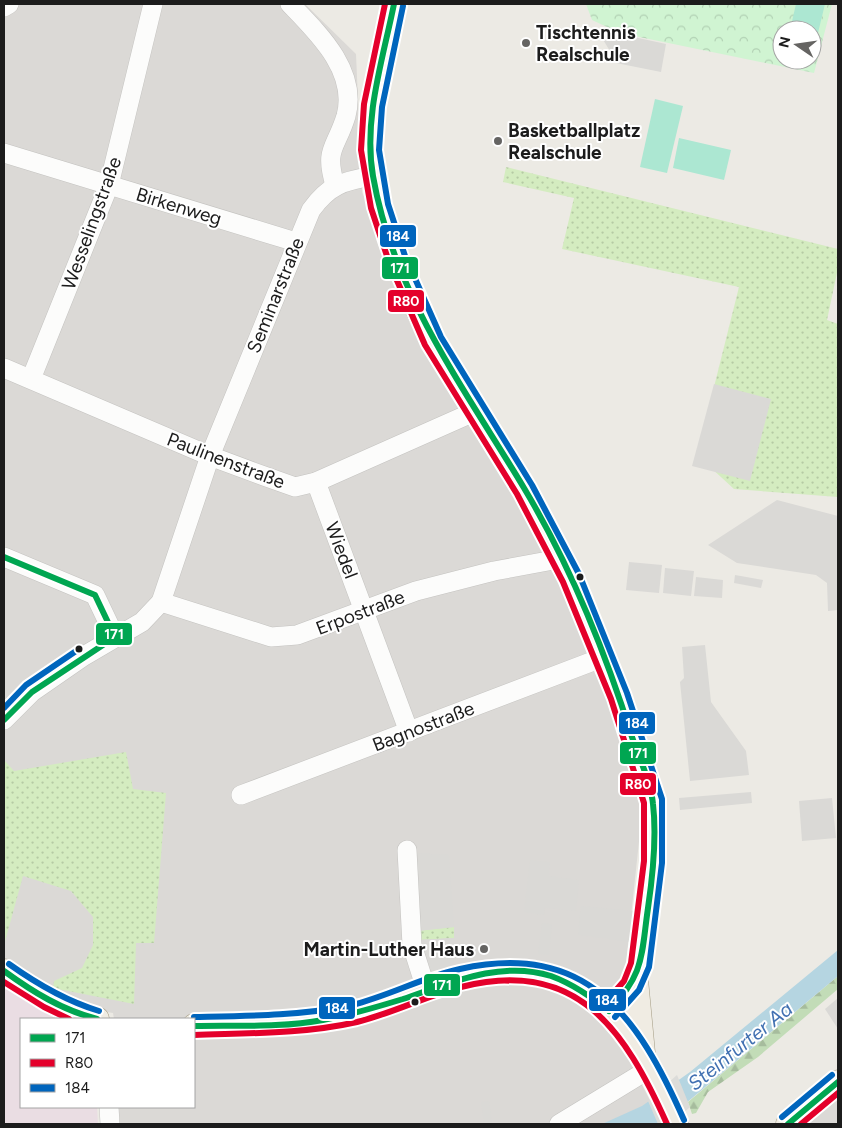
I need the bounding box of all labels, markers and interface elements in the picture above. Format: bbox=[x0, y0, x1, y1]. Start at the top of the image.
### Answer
north arrow bbox=[772, 20, 822, 70]
place label: Tischtennis Realschule bbox=[536, 21, 636, 66]
text: N bbox=[775, 35, 794, 49]
marker: Tischtennis Realschule bbox=[520, 37, 532, 49]
place label: Basketballplatz Realschule bbox=[508, 119, 640, 164]
marker: Basketballplatz Realschule bbox=[492, 135, 504, 147]
street label: Wesselingstraße bbox=[57, 154, 126, 293]
street label: Birkenweg bbox=[133, 183, 225, 230]
line badge: 184 bbox=[379, 224, 417, 248]
text: 184 bbox=[386, 228, 410, 245]
street label: Seminarstraße bbox=[242, 234, 309, 356]
line badge: 171 bbox=[381, 256, 419, 280]
text: 171 bbox=[390, 260, 410, 277]
line badge: R80 bbox=[387, 289, 425, 313]
text: R80 bbox=[393, 293, 419, 310]
street label: Paulinenstraße bbox=[164, 427, 288, 494]
street label: Wiedel bbox=[320, 519, 363, 582]
unlabelled marker bbox=[575, 572, 585, 582]
street label: Erpostraße bbox=[313, 585, 408, 640]
line badge: 171 bbox=[95, 622, 133, 646]
text: 171 bbox=[104, 626, 124, 643]
unlabelled marker bbox=[74, 644, 84, 654]
street label: Bagnostraße bbox=[369, 697, 477, 756]
line badge: 184 bbox=[618, 711, 656, 735]
text: 184 bbox=[625, 715, 649, 732]
line badge: 171 bbox=[619, 741, 657, 765]
text: 171 bbox=[628, 745, 648, 762]
line badge: R80 bbox=[619, 772, 657, 796]
text: R80 bbox=[625, 776, 651, 793]
place label: Martin-Luther Haus bbox=[303, 938, 474, 961]
marker: Martin-Luther Haus bbox=[478, 943, 490, 955]
line badge: 171 bbox=[423, 973, 461, 997]
text: 171 bbox=[432, 977, 452, 994]
line badge: 184 bbox=[588, 988, 627, 1012]
text: 184 bbox=[595, 992, 619, 1009]
line badge: 184 bbox=[318, 996, 356, 1020]
water label: Steinfurter Aa bbox=[683, 996, 797, 1095]
unlabelled marker bbox=[410, 997, 420, 1007]
text: 184 bbox=[325, 1000, 349, 1017]
legend bbox=[20, 1018, 195, 1108]
text: 171 bbox=[65, 1029, 85, 1047]
text: R80 bbox=[65, 1054, 93, 1072]
text: 184 bbox=[65, 1079, 90, 1097]

